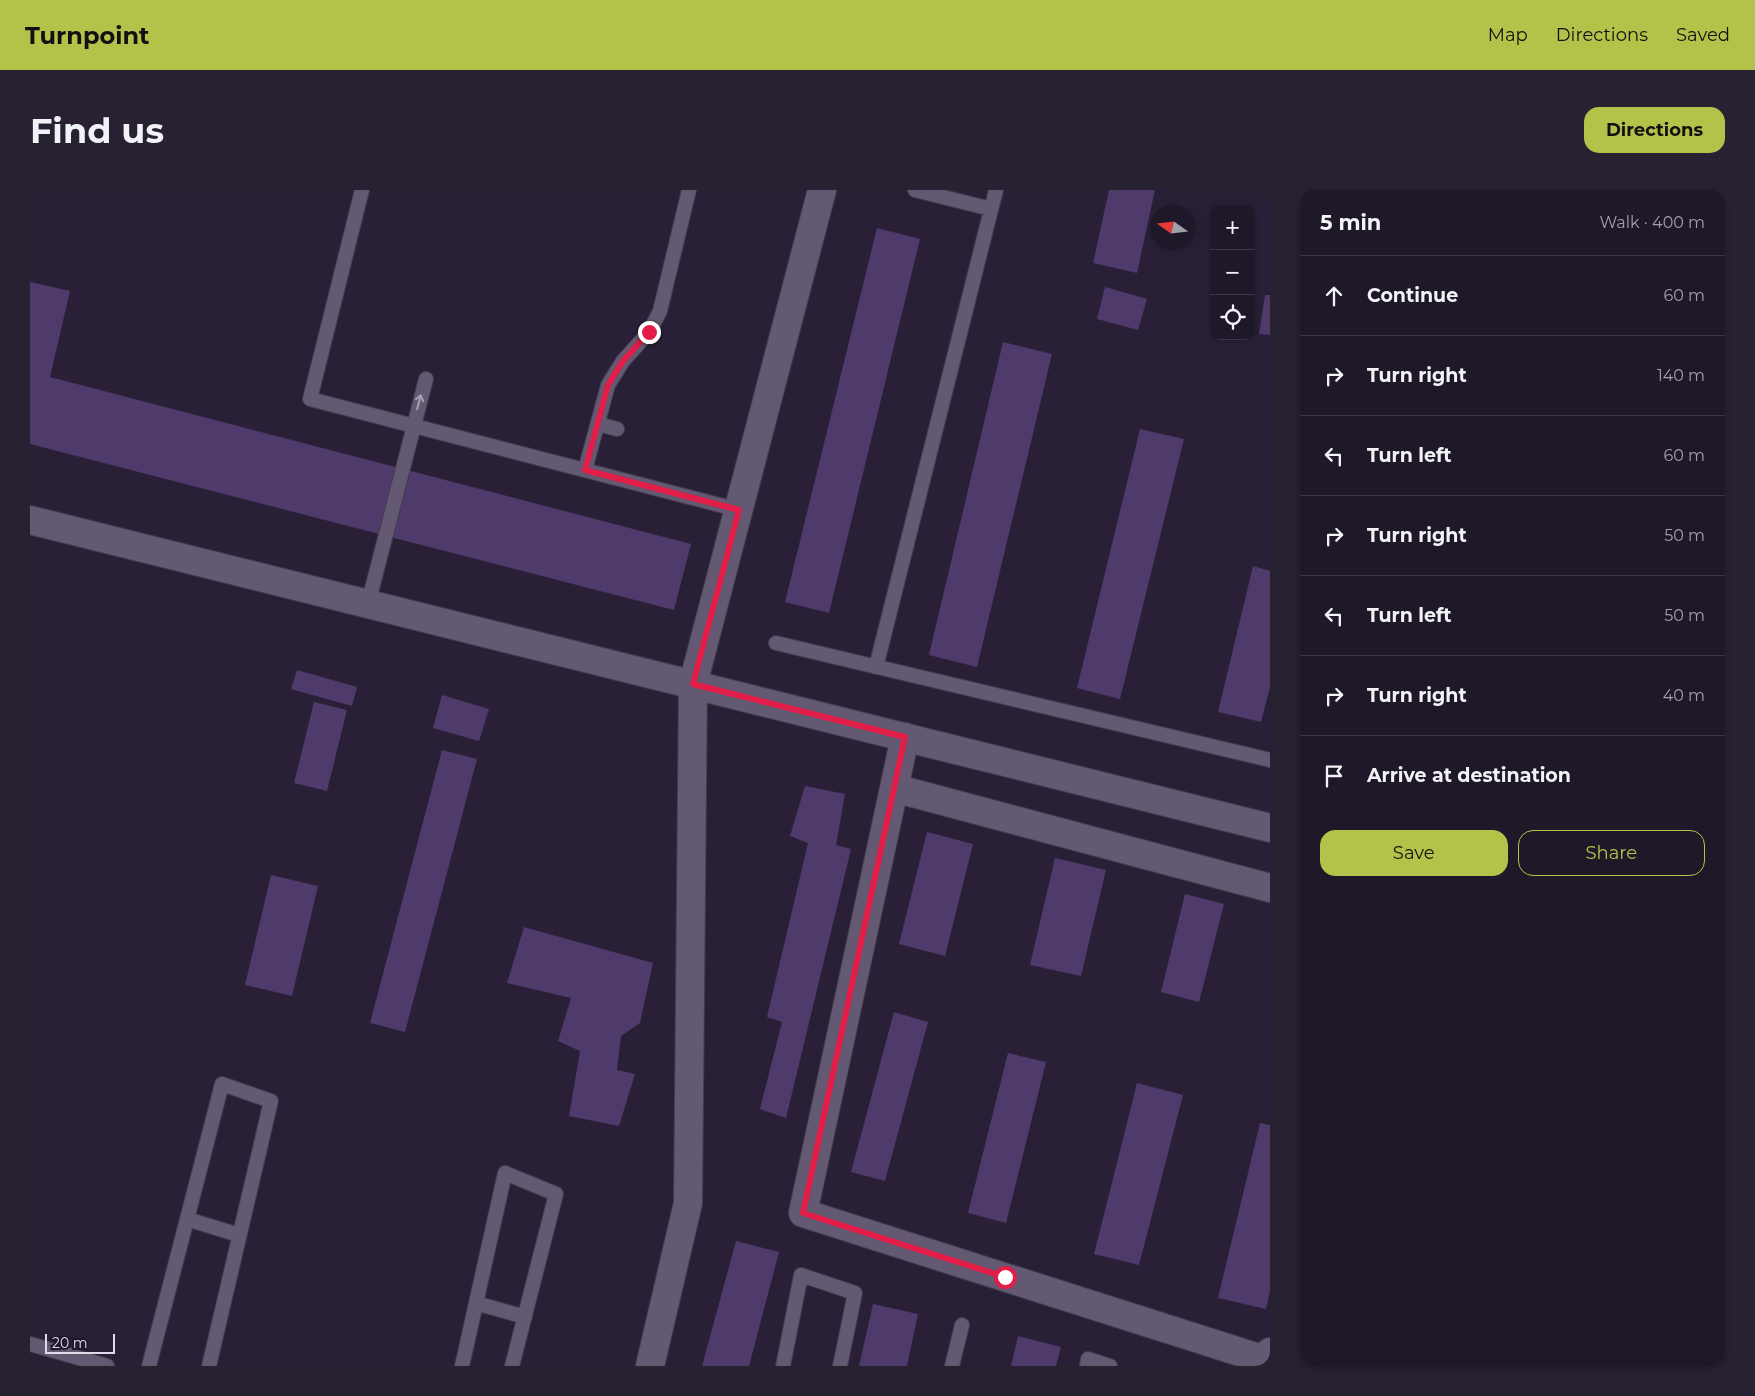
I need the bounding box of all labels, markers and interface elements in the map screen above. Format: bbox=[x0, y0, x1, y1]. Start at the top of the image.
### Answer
text: Turnpoint bbox=[25, 21, 149, 50]
text: Map bbox=[1488, 24, 1528, 46]
text: Directions bbox=[1556, 24, 1648, 46]
text: Saved bbox=[1676, 24, 1730, 46]
button: Directions bbox=[1584, 107, 1725, 153]
text: Find us bbox=[30, 109, 164, 152]
north arrow bbox=[1150, 205, 1195, 250]
map controls bbox=[1210, 205, 1255, 340]
button: + bbox=[1210, 205, 1255, 250]
text: 5 min bbox=[1320, 210, 1381, 235]
text: Walk · 400 m bbox=[1599, 213, 1705, 232]
button: − bbox=[1210, 250, 1255, 295]
icon: ahead bbox=[1320, 282, 1348, 310]
text: Continue bbox=[1367, 284, 1458, 307]
text: 60 m bbox=[1663, 286, 1705, 305]
button: locate bbox=[1210, 295, 1255, 340]
route end bbox=[638, 321, 661, 344]
icon: right bbox=[1320, 362, 1348, 390]
text: Turn right bbox=[1367, 364, 1467, 387]
text: 140 m bbox=[1657, 366, 1705, 385]
one-way arrow bbox=[415, 394, 425, 410]
icon: left bbox=[1320, 442, 1348, 470]
text: Turn left bbox=[1367, 444, 1452, 467]
text: 60 m bbox=[1663, 446, 1705, 465]
icon: right bbox=[1320, 522, 1348, 550]
text: Turn right bbox=[1367, 524, 1467, 547]
text: 50 m bbox=[1664, 526, 1705, 545]
icon: left bbox=[1320, 602, 1348, 630]
text: Turn left bbox=[1367, 604, 1452, 627]
text: 50 m bbox=[1664, 606, 1705, 625]
icon: right bbox=[1320, 682, 1348, 710]
text: Turn right bbox=[1367, 684, 1467, 707]
text: 40 m bbox=[1663, 686, 1705, 705]
icon: arrive bbox=[1320, 762, 1348, 790]
text: Arrive at destination bbox=[1367, 764, 1571, 787]
button: Save bbox=[1320, 830, 1508, 876]
button: Share bbox=[1518, 830, 1705, 876]
route start bbox=[994, 1266, 1017, 1289]
scale bar bbox=[45, 1331, 115, 1354]
text: 20 m bbox=[52, 1334, 88, 1352]

